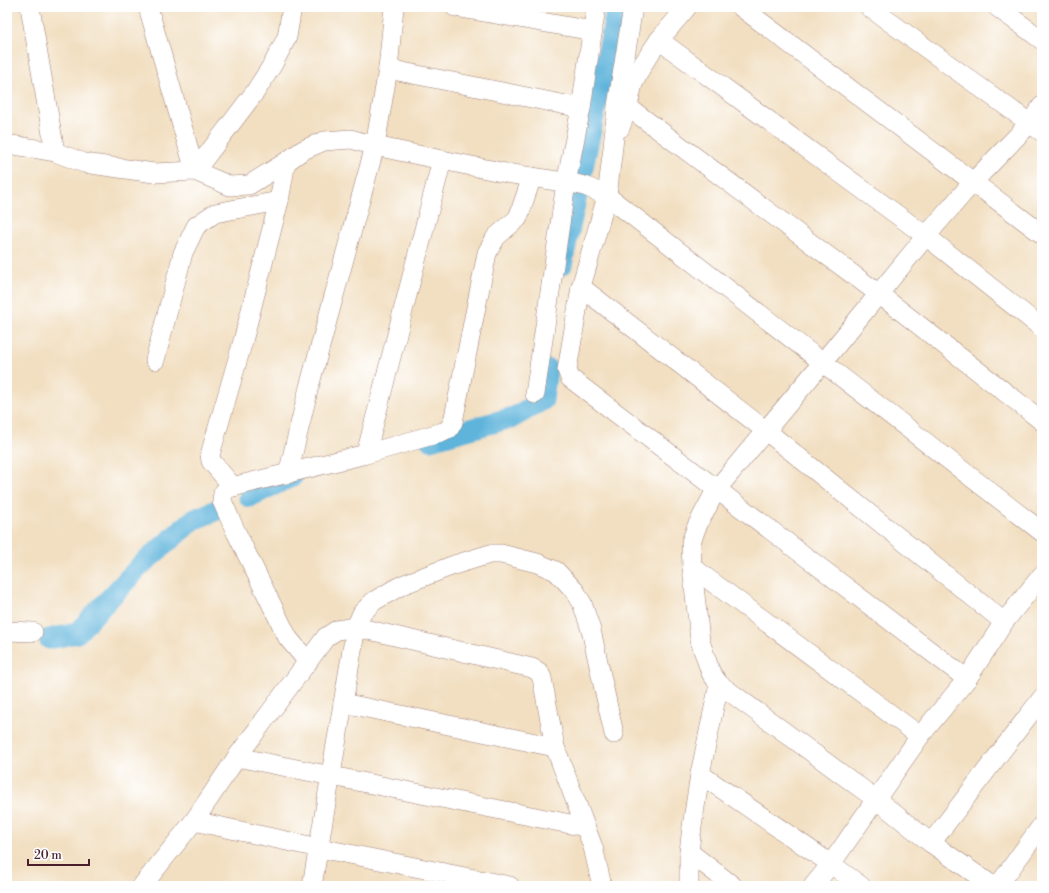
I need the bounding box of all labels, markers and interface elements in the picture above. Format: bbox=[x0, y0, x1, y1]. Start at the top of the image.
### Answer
scale bar bbox=[28, 841, 89, 867]
text: 20 m bbox=[34, 848, 62, 863]

